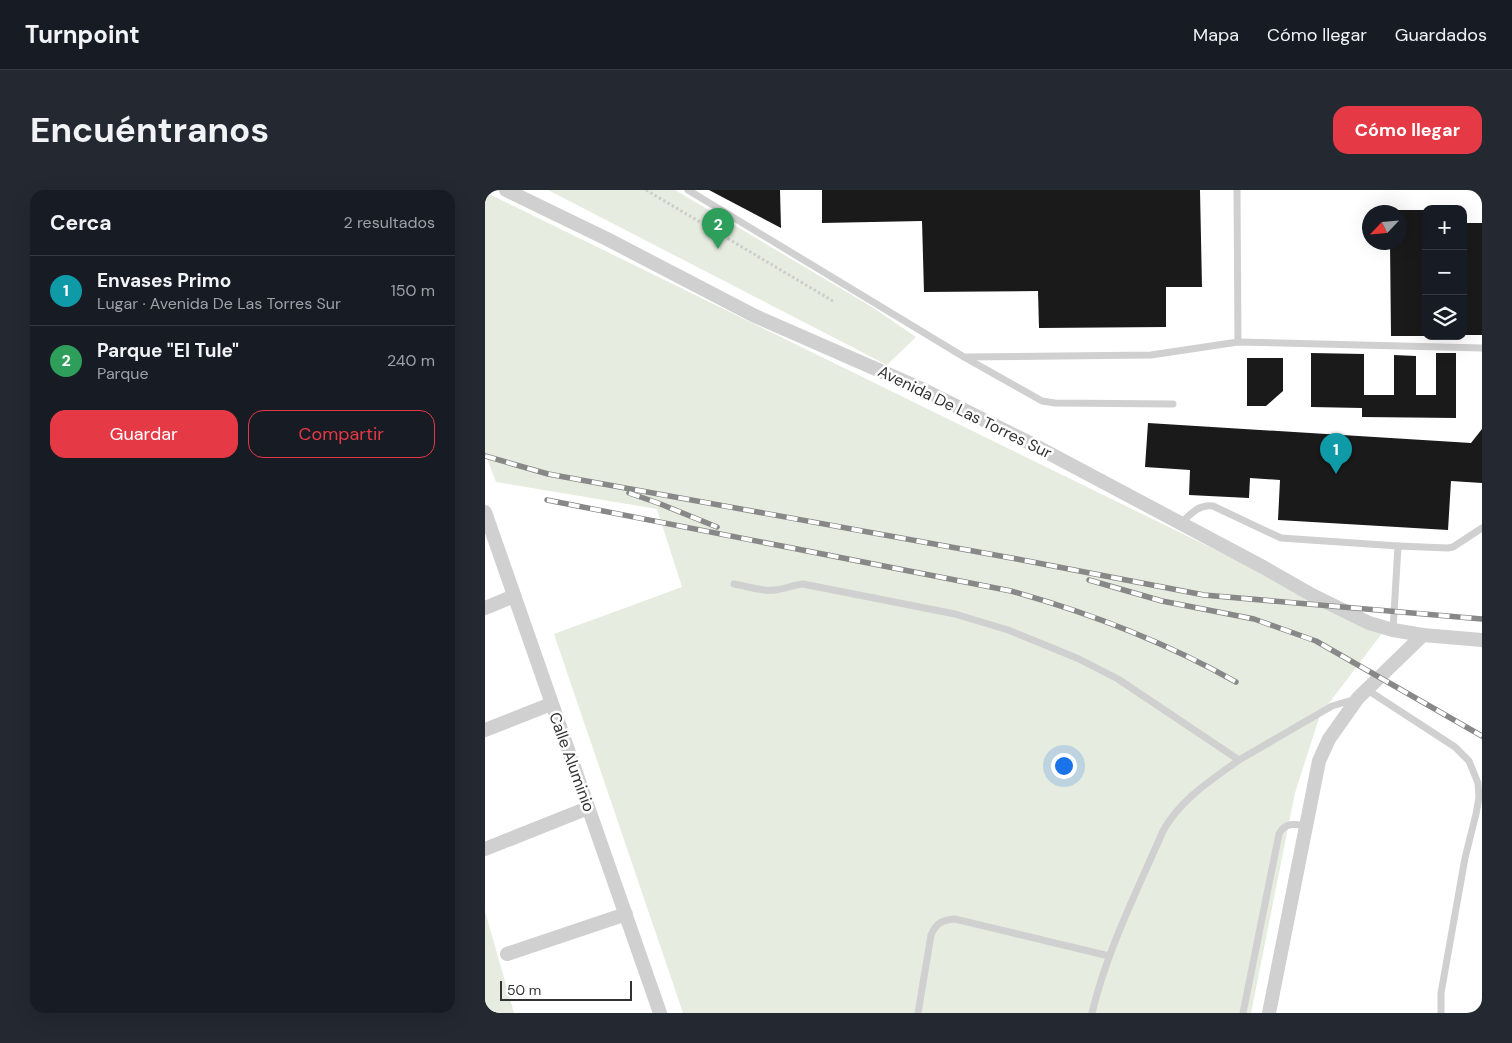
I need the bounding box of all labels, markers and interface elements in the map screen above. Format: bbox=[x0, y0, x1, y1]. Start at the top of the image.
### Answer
text: Turnpoint bbox=[25, 19, 140, 50]
text: Mapa bbox=[1193, 23, 1239, 47]
text: Cómo llegar bbox=[1267, 23, 1367, 47]
text: Guardados bbox=[1395, 23, 1487, 47]
button: Cómo llegar bbox=[1333, 106, 1482, 154]
text: Encuéntranos bbox=[30, 107, 269, 153]
north arrow bbox=[1362, 205, 1407, 250]
map controls bbox=[1422, 205, 1467, 340]
button: + bbox=[1422, 205, 1467, 250]
pin: 2 bbox=[702, 208, 734, 249]
text: Cerca bbox=[50, 209, 112, 237]
text: 2 resultados bbox=[344, 212, 435, 233]
button: − bbox=[1422, 250, 1467, 295]
text: Envases Primo bbox=[97, 268, 231, 293]
text: 1 bbox=[63, 280, 69, 301]
text: 150 m bbox=[391, 280, 435, 301]
text: Lugar · Avenida De Las Torres Sur bbox=[97, 293, 341, 314]
button: layers bbox=[1422, 295, 1467, 340]
text: Parque "El Tule" bbox=[97, 338, 239, 363]
text: 2 bbox=[61, 350, 71, 371]
text: 240 m bbox=[387, 350, 435, 371]
street label: Avenida De Las Torres Sur bbox=[875, 361, 1056, 463]
text: Parque bbox=[97, 363, 149, 384]
button: Guardar bbox=[50, 410, 238, 458]
button: Compartir bbox=[248, 410, 435, 458]
pin: 1 bbox=[1320, 433, 1352, 474]
street label: Calle Aluminio bbox=[544, 709, 600, 815]
your location bbox=[1051, 753, 1077, 779]
scale bar bbox=[500, 978, 633, 1001]
text: 50 m bbox=[507, 981, 541, 999]

